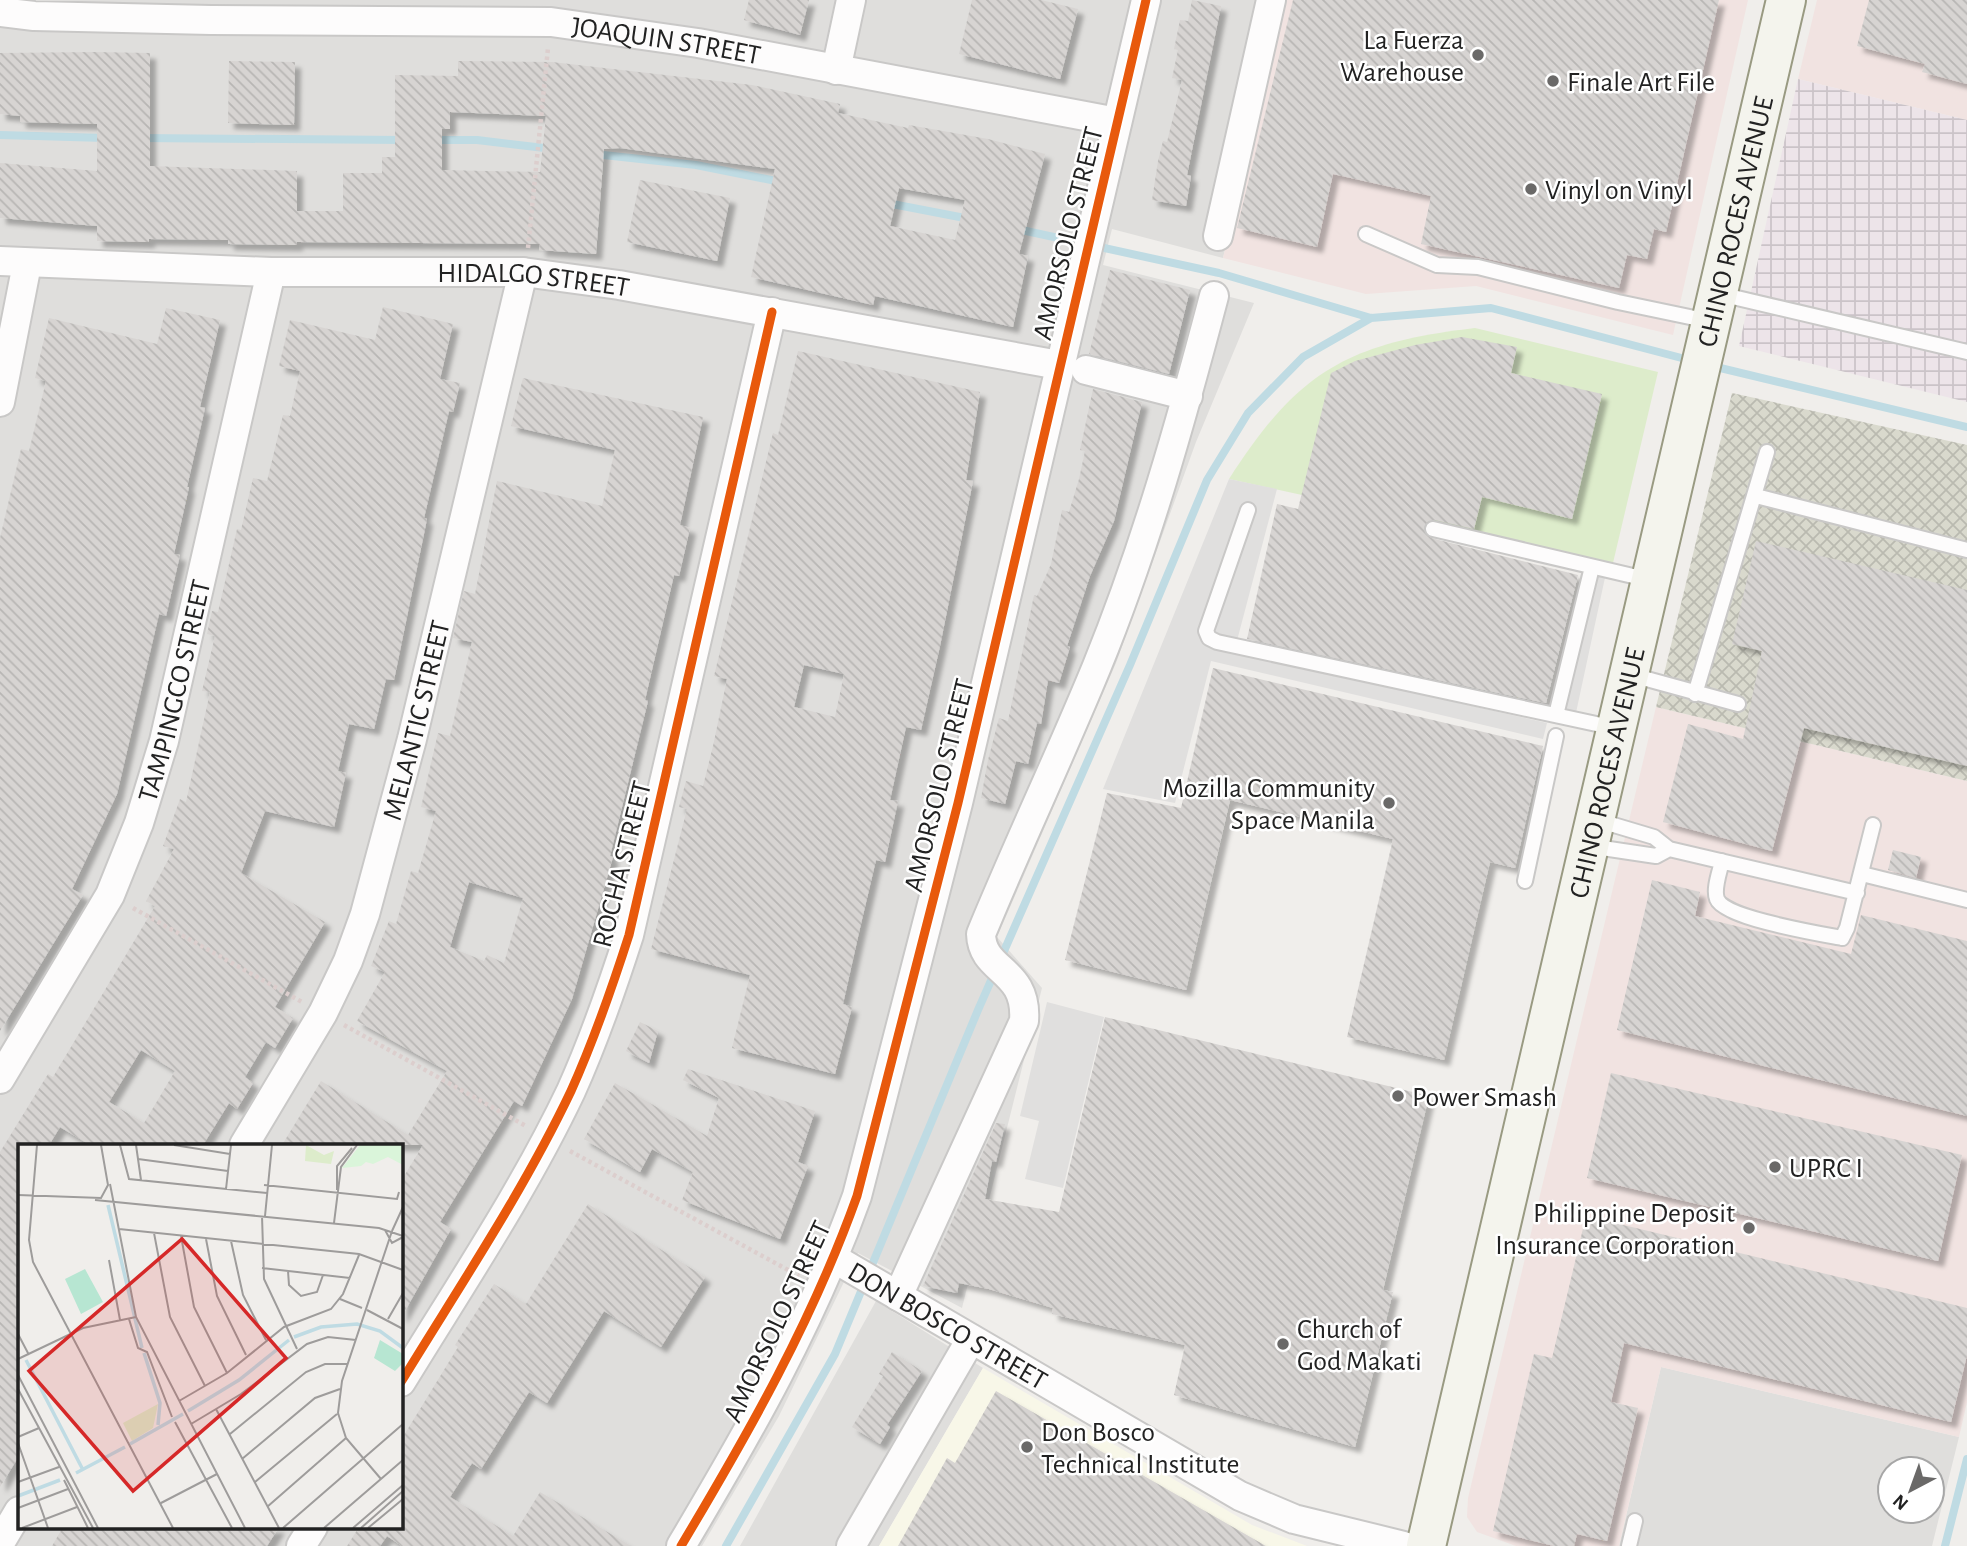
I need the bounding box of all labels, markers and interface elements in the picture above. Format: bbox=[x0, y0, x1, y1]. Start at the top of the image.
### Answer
street label: JOAQUIN STREET bbox=[570, 13, 763, 71]
place label: La Fuerza Warehouse bbox=[1340, 27, 1464, 87]
marker: La Fuerza Warehouse bbox=[1470, 47, 1486, 63]
place label: Finale Art File bbox=[1567, 69, 1715, 97]
marker: Finale Art File bbox=[1545, 73, 1561, 89]
street label: CHINO ROCES AVENUE bbox=[1694, 94, 1779, 350]
street label: AMORSOLO STREET bbox=[1029, 124, 1109, 343]
place label: Vinyl on Vinyl bbox=[1545, 177, 1693, 205]
marker: Vinyl on Vinyl bbox=[1523, 181, 1539, 197]
street label: HIDALGO STREET bbox=[437, 260, 632, 303]
street label: TAMPINGCO STREET bbox=[134, 577, 216, 806]
street label: MELANTIC STREET bbox=[379, 618, 456, 823]
street label: CHINO ROCES AVENUE bbox=[1565, 645, 1651, 901]
street label: AMORSOLO STREET bbox=[900, 676, 980, 895]
place label: Mozilla Community Space Manila bbox=[1162, 775, 1375, 835]
street label: ROCHA STREET bbox=[589, 778, 657, 950]
marker: Mozilla Community Space Manila bbox=[1381, 795, 1397, 811]
place label: Power Smash bbox=[1412, 1084, 1557, 1112]
marker: Power Smash bbox=[1390, 1088, 1406, 1104]
inset map bbox=[18, 1144, 402, 1528]
place label: UPRC I bbox=[1789, 1155, 1863, 1183]
marker: UPRC I bbox=[1767, 1159, 1783, 1175]
place label: Philippine Deposit Insurance Corporation bbox=[1495, 1200, 1735, 1260]
street label: AMORSOLO STREET bbox=[719, 1217, 837, 1427]
marker: Philippine Deposit Insurance Corporation bbox=[1741, 1220, 1757, 1236]
street label: DON BOSCO STREET bbox=[843, 1258, 1052, 1396]
place label: Church of God Makati bbox=[1297, 1316, 1422, 1376]
marker: Church of God Makati bbox=[1275, 1336, 1291, 1352]
place label: Don Bosco Technical Institute bbox=[1041, 1419, 1239, 1479]
marker: Don Bosco Technical Institute bbox=[1019, 1439, 1035, 1455]
north arrow bbox=[1876, 1455, 1946, 1525]
text: N bbox=[1890, 1490, 1912, 1513]

